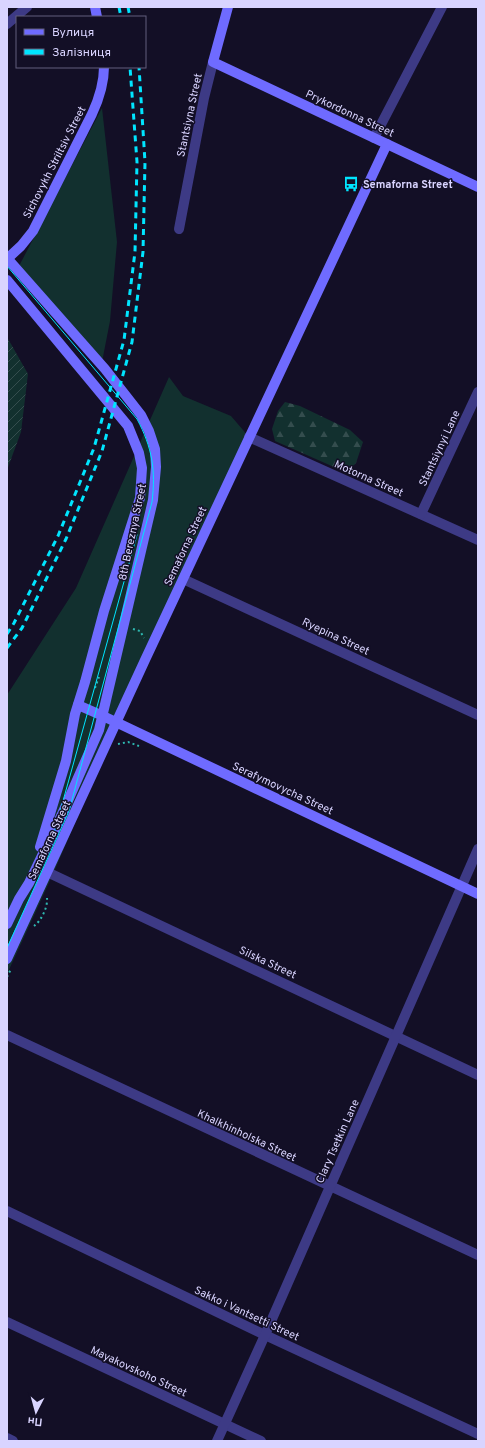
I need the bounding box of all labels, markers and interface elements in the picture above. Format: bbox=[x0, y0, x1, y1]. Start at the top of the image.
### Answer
legend bbox=[16, 16, 146, 68]
text: Вулиця bbox=[52, 25, 94, 41]
text: Залізниця bbox=[52, 45, 111, 61]
street label: Stantsiyna Street bbox=[174, 72, 206, 158]
street label: Prykordonna Street bbox=[303, 87, 396, 141]
street label: Sichovykh Striltsiv Street bbox=[20, 104, 89, 221]
bus stop icon: Semaforna Street bbox=[342, 175, 360, 193]
place label: Semaforna Street bbox=[363, 178, 453, 192]
street label: Stantsiynyi Lane bbox=[416, 408, 464, 489]
street label: Motorna Street bbox=[332, 457, 405, 500]
street label: 8th Bereznya Street bbox=[116, 483, 150, 582]
street label: Semaforna Street bbox=[161, 504, 210, 588]
street label: Ryepina Street bbox=[300, 615, 372, 659]
street label: Serafymovycha Street bbox=[230, 759, 335, 818]
street label: Semaforna Street bbox=[25, 798, 74, 882]
street label: Silska Street bbox=[237, 944, 298, 982]
street label: Clary Tsetkin Lane bbox=[313, 1097, 363, 1186]
street label: Khalkhinholska Street bbox=[195, 1107, 298, 1165]
street label: Sakko i Vantsetti Street bbox=[192, 1283, 301, 1344]
street label: Mayakovskoho Street bbox=[88, 1343, 189, 1400]
north arrow bbox=[16, 1392, 56, 1432]
text: Пн bbox=[27, 1413, 43, 1429]

